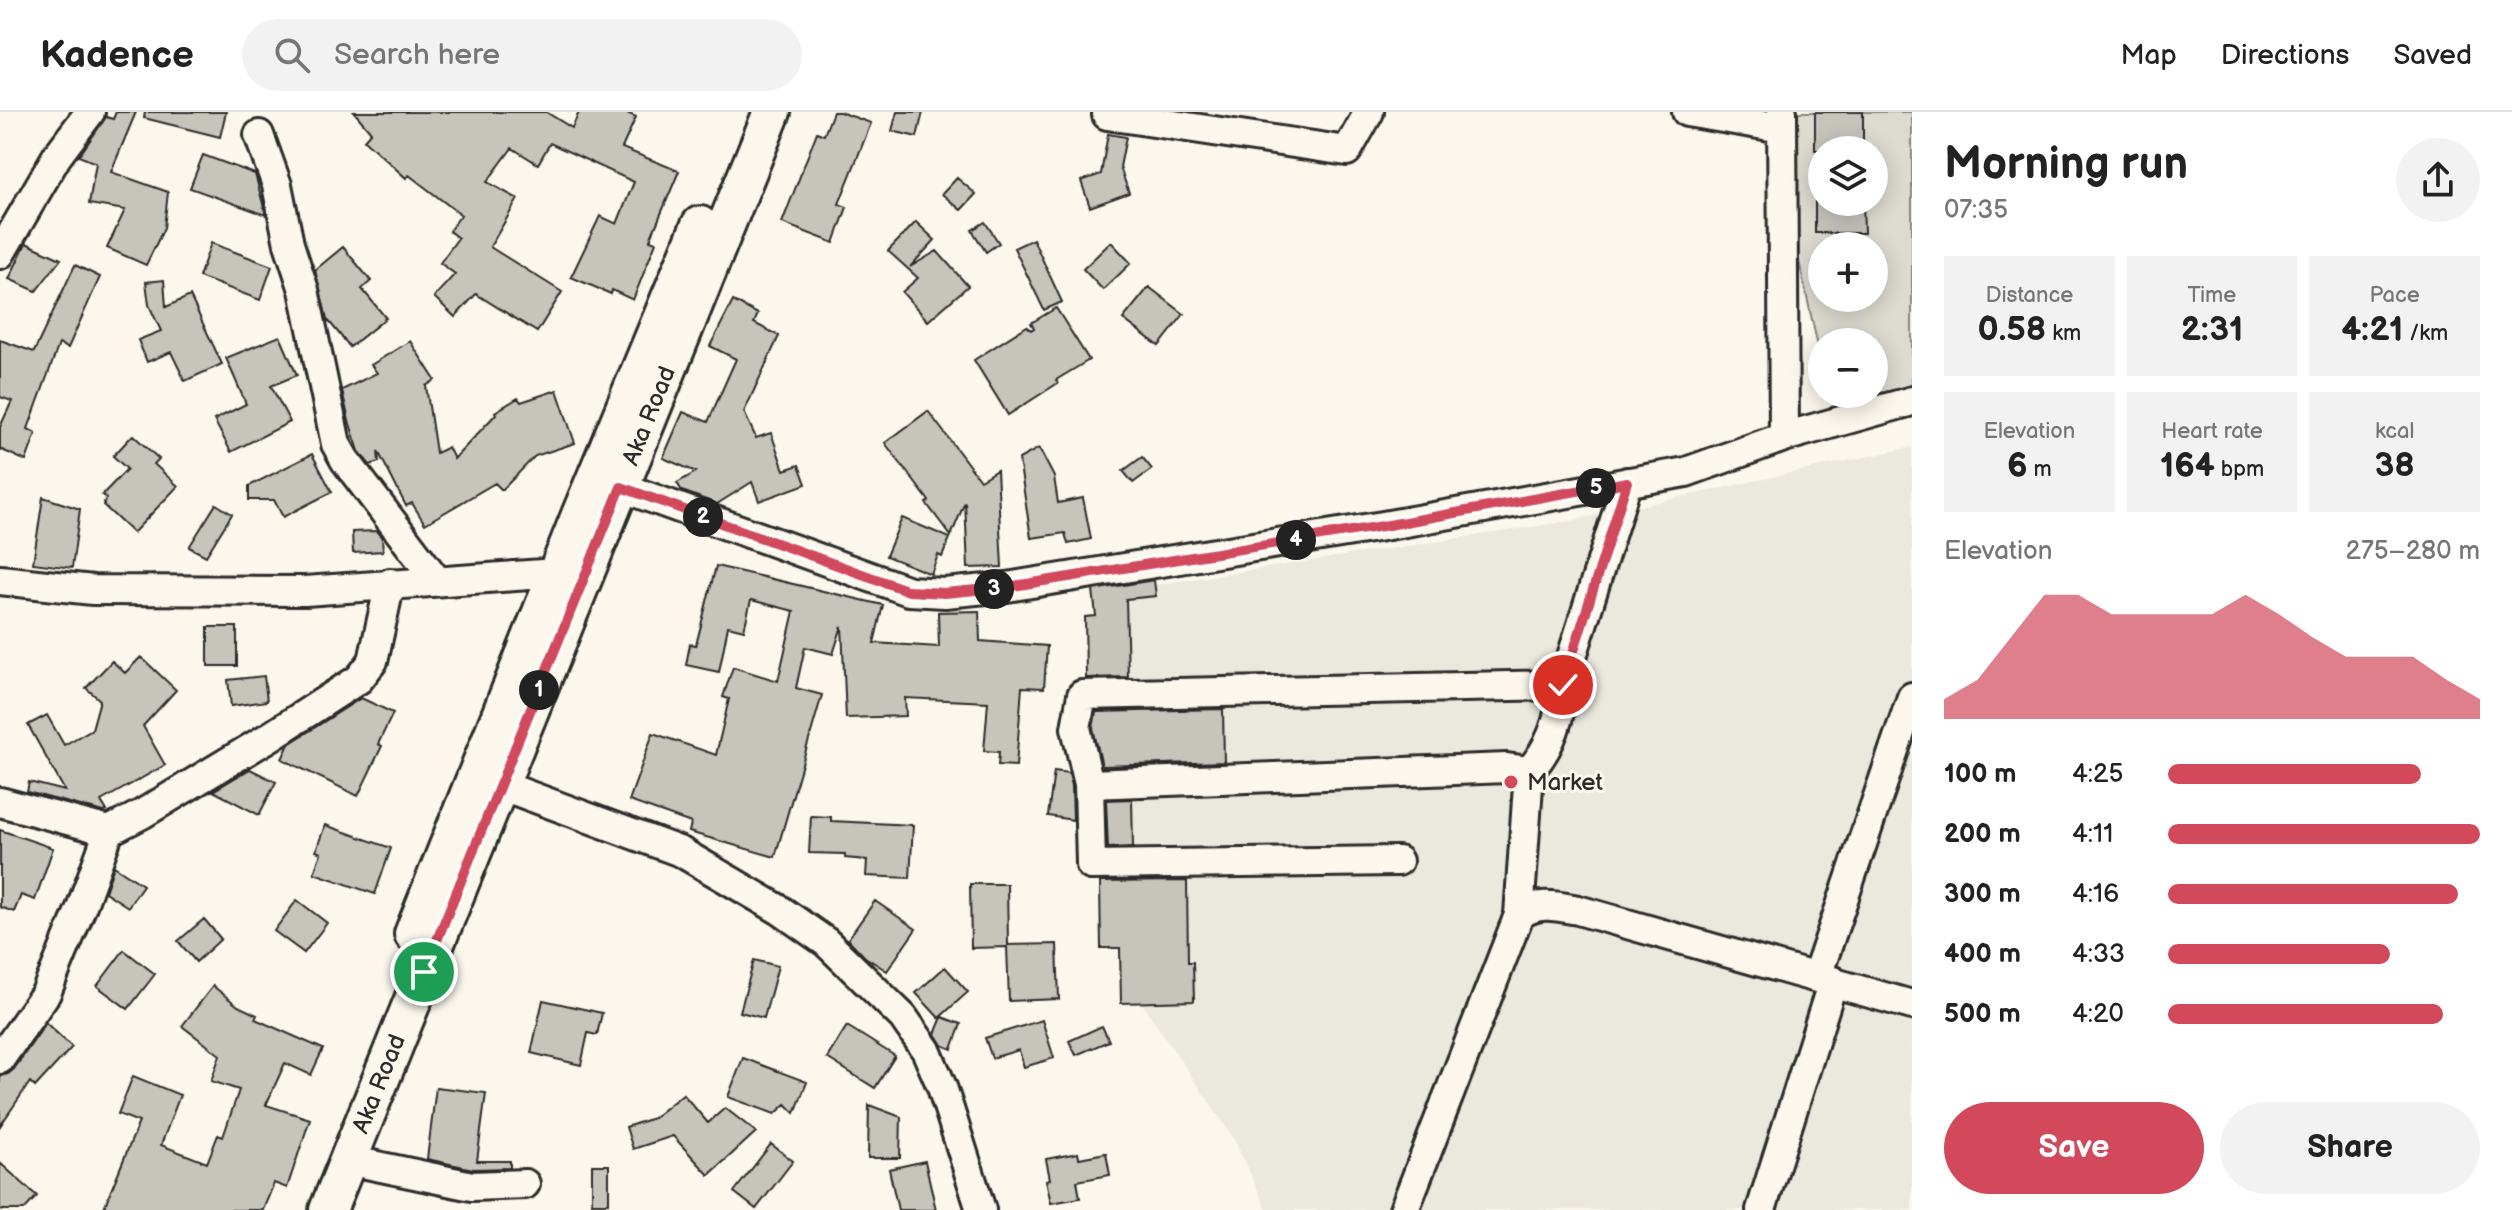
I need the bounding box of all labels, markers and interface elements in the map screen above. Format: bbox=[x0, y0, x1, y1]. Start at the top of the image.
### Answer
search box bbox=[242, 19, 802, 91]
text: Kadence bbox=[40, 33, 194, 78]
icon: search bbox=[270, 33, 314, 77]
text: Search here bbox=[334, 37, 500, 73]
text: Map bbox=[2120, 39, 2177, 72]
text: Directions bbox=[2221, 39, 2349, 72]
text: Saved bbox=[2393, 39, 2472, 72]
map controls bbox=[1808, 136, 1888, 408]
button: layers bbox=[1808, 136, 1888, 216]
text: Morning run bbox=[1944, 138, 2188, 191]
button: share bbox=[2396, 138, 2480, 222]
text: 07:35 bbox=[1944, 195, 2008, 226]
button: + bbox=[1808, 232, 1888, 312]
text: Distance bbox=[1985, 282, 2073, 309]
text: Time bbox=[2188, 282, 2236, 309]
text: Pace bbox=[2370, 282, 2420, 309]
text: 0.58 bbox=[1978, 309, 2046, 350]
text: 2:31 bbox=[2181, 309, 2243, 350]
text: 4:21 bbox=[2341, 309, 2403, 350]
text: km bbox=[2046, 320, 2081, 347]
text: /km bbox=[2403, 320, 2448, 347]
button: − bbox=[1808, 328, 1888, 408]
street label: Aka Road bbox=[616, 362, 682, 470]
text: Elevation bbox=[1983, 418, 2075, 445]
text: Heart rate bbox=[2161, 418, 2263, 445]
text: kcal bbox=[2375, 418, 2414, 445]
text: 6 bbox=[2007, 445, 2028, 486]
text: 164 bbox=[2160, 445, 2215, 486]
text: 38 bbox=[2375, 445, 2415, 486]
text: m bbox=[2028, 456, 2052, 483]
text: bpm bbox=[2215, 456, 2264, 483]
pin: 5 bbox=[1576, 468, 1616, 508]
text: 5 bbox=[1590, 474, 1602, 501]
pin: 2 bbox=[683, 497, 723, 537]
text: 2 bbox=[696, 503, 710, 530]
pin: 4 bbox=[1276, 520, 1316, 560]
text: 4 bbox=[1290, 526, 1302, 553]
text: Elevation bbox=[1944, 536, 2052, 567]
text: 275–280 m bbox=[2346, 536, 2480, 567]
pin: 3 bbox=[974, 569, 1014, 609]
text: 3 bbox=[988, 575, 1000, 602]
pin bbox=[1529, 651, 1597, 719]
icon: check bbox=[1541, 663, 1585, 707]
pin: 1 bbox=[519, 670, 559, 710]
text: 1 bbox=[534, 676, 544, 703]
text: 100 m bbox=[1944, 759, 2017, 790]
text: 4:25 bbox=[2072, 759, 2123, 790]
place label: Market bbox=[1527, 768, 1604, 797]
marker: Market bbox=[1502, 773, 1520, 791]
text: 200 m bbox=[1944, 819, 2021, 850]
text: 4:11 bbox=[2072, 819, 2113, 850]
text: 300 m bbox=[1944, 879, 2021, 910]
text: 4:16 bbox=[2072, 879, 2119, 910]
pin bbox=[390, 938, 458, 1006]
text: 400 m bbox=[1944, 939, 2021, 970]
text: 4:33 bbox=[2072, 939, 2125, 970]
icon: arrive bbox=[402, 950, 446, 994]
text: 500 m bbox=[1944, 999, 2021, 1030]
text: 4:20 bbox=[2072, 999, 2124, 1030]
street label: Aka Road bbox=[346, 1030, 412, 1138]
button: Save bbox=[1944, 1102, 2204, 1194]
button: Share bbox=[2220, 1102, 2480, 1194]

